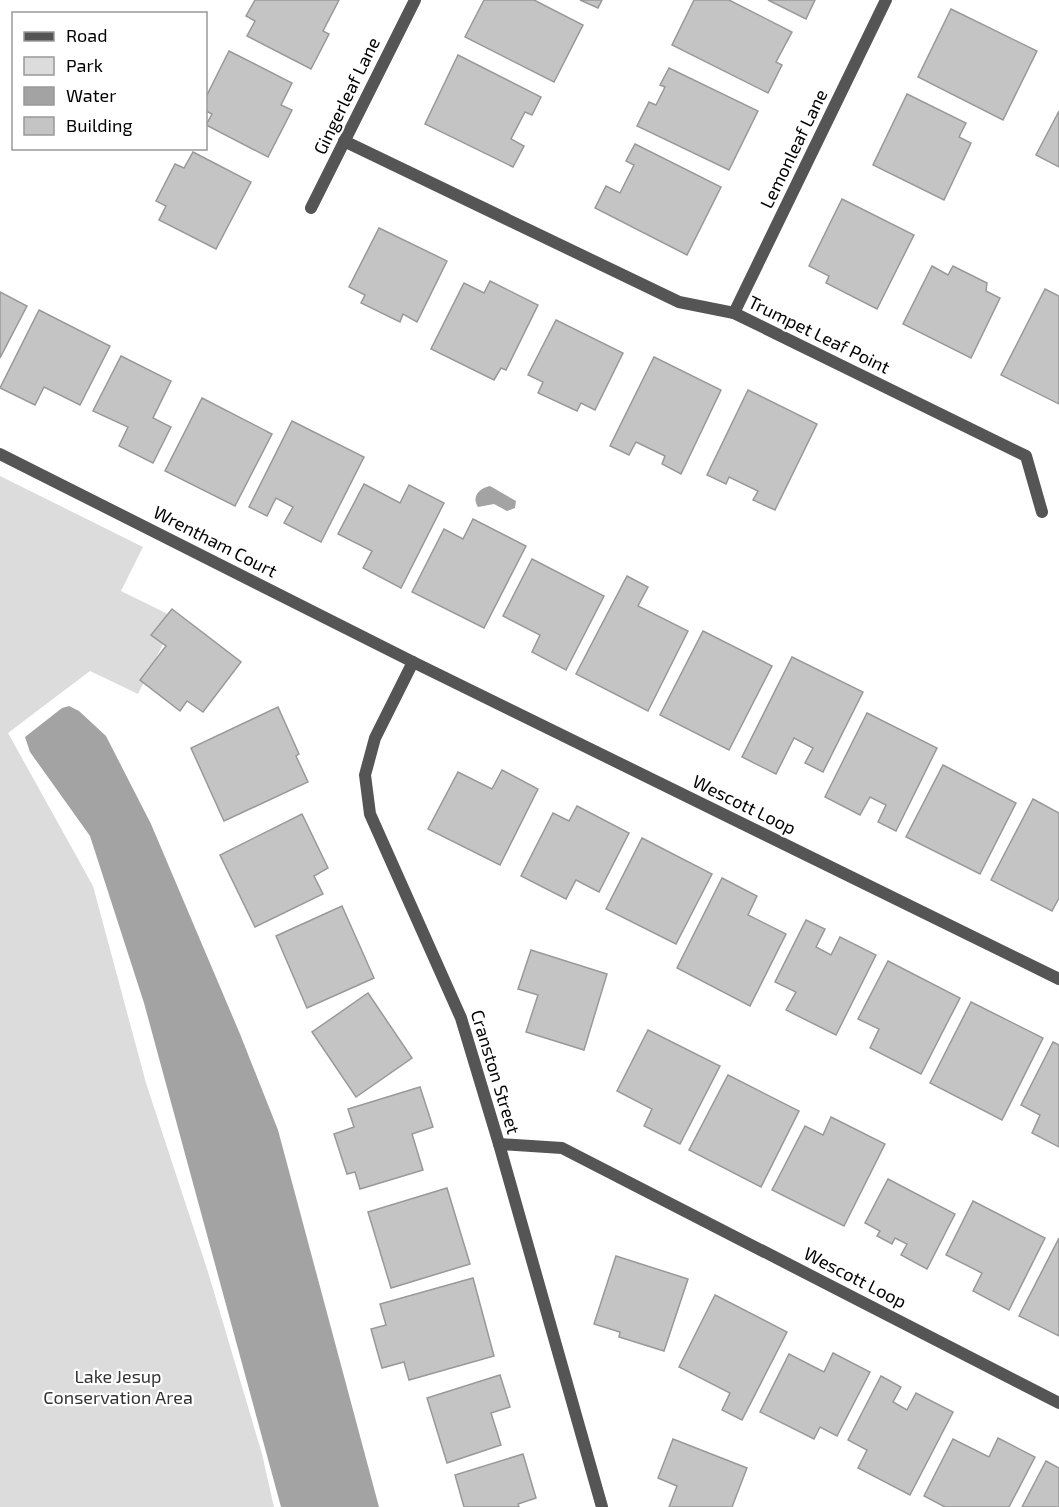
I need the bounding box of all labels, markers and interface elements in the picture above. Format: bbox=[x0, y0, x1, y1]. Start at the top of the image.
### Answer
legend bbox=[12, 12, 207, 150]
text: Road bbox=[66, 24, 107, 46]
street label: Gingerleaf Lane bbox=[308, 33, 384, 158]
text: Park bbox=[66, 54, 103, 76]
text: Water bbox=[66, 84, 116, 106]
street label: Lemonleaf Lane bbox=[755, 85, 831, 212]
text: Building bbox=[66, 114, 133, 136]
street label: Trumpet Leaf Point bbox=[745, 290, 894, 378]
street label: Wrentham Court bbox=[150, 500, 281, 582]
street label: Wescott Loop bbox=[689, 770, 800, 839]
street label: Cranston Street bbox=[467, 1007, 525, 1137]
street label: Wescott Loop bbox=[800, 1242, 910, 1312]
park label: Lake Jesup Conservation Area bbox=[43, 1365, 193, 1408]

